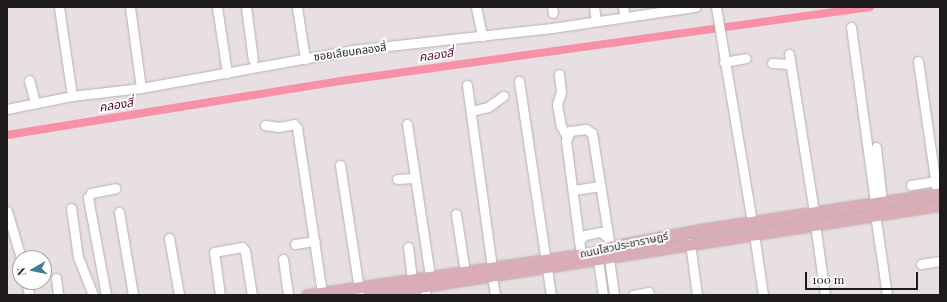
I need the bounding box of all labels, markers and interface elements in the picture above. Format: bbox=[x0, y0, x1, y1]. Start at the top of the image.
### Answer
street label: ซอยเลียบคลองสี่ bbox=[313, 40, 387, 64]
water label: คลองสี่ bbox=[418, 45, 454, 65]
water label: คลองสี่ bbox=[98, 95, 134, 115]
street label: ถนนไสวประชาราษฎร์ bbox=[579, 229, 669, 261]
north arrow bbox=[12, 250, 52, 290]
scale bar bbox=[807, 264, 920, 290]
text: N bbox=[13, 267, 29, 277]
text: 100 m bbox=[812, 271, 844, 287]

